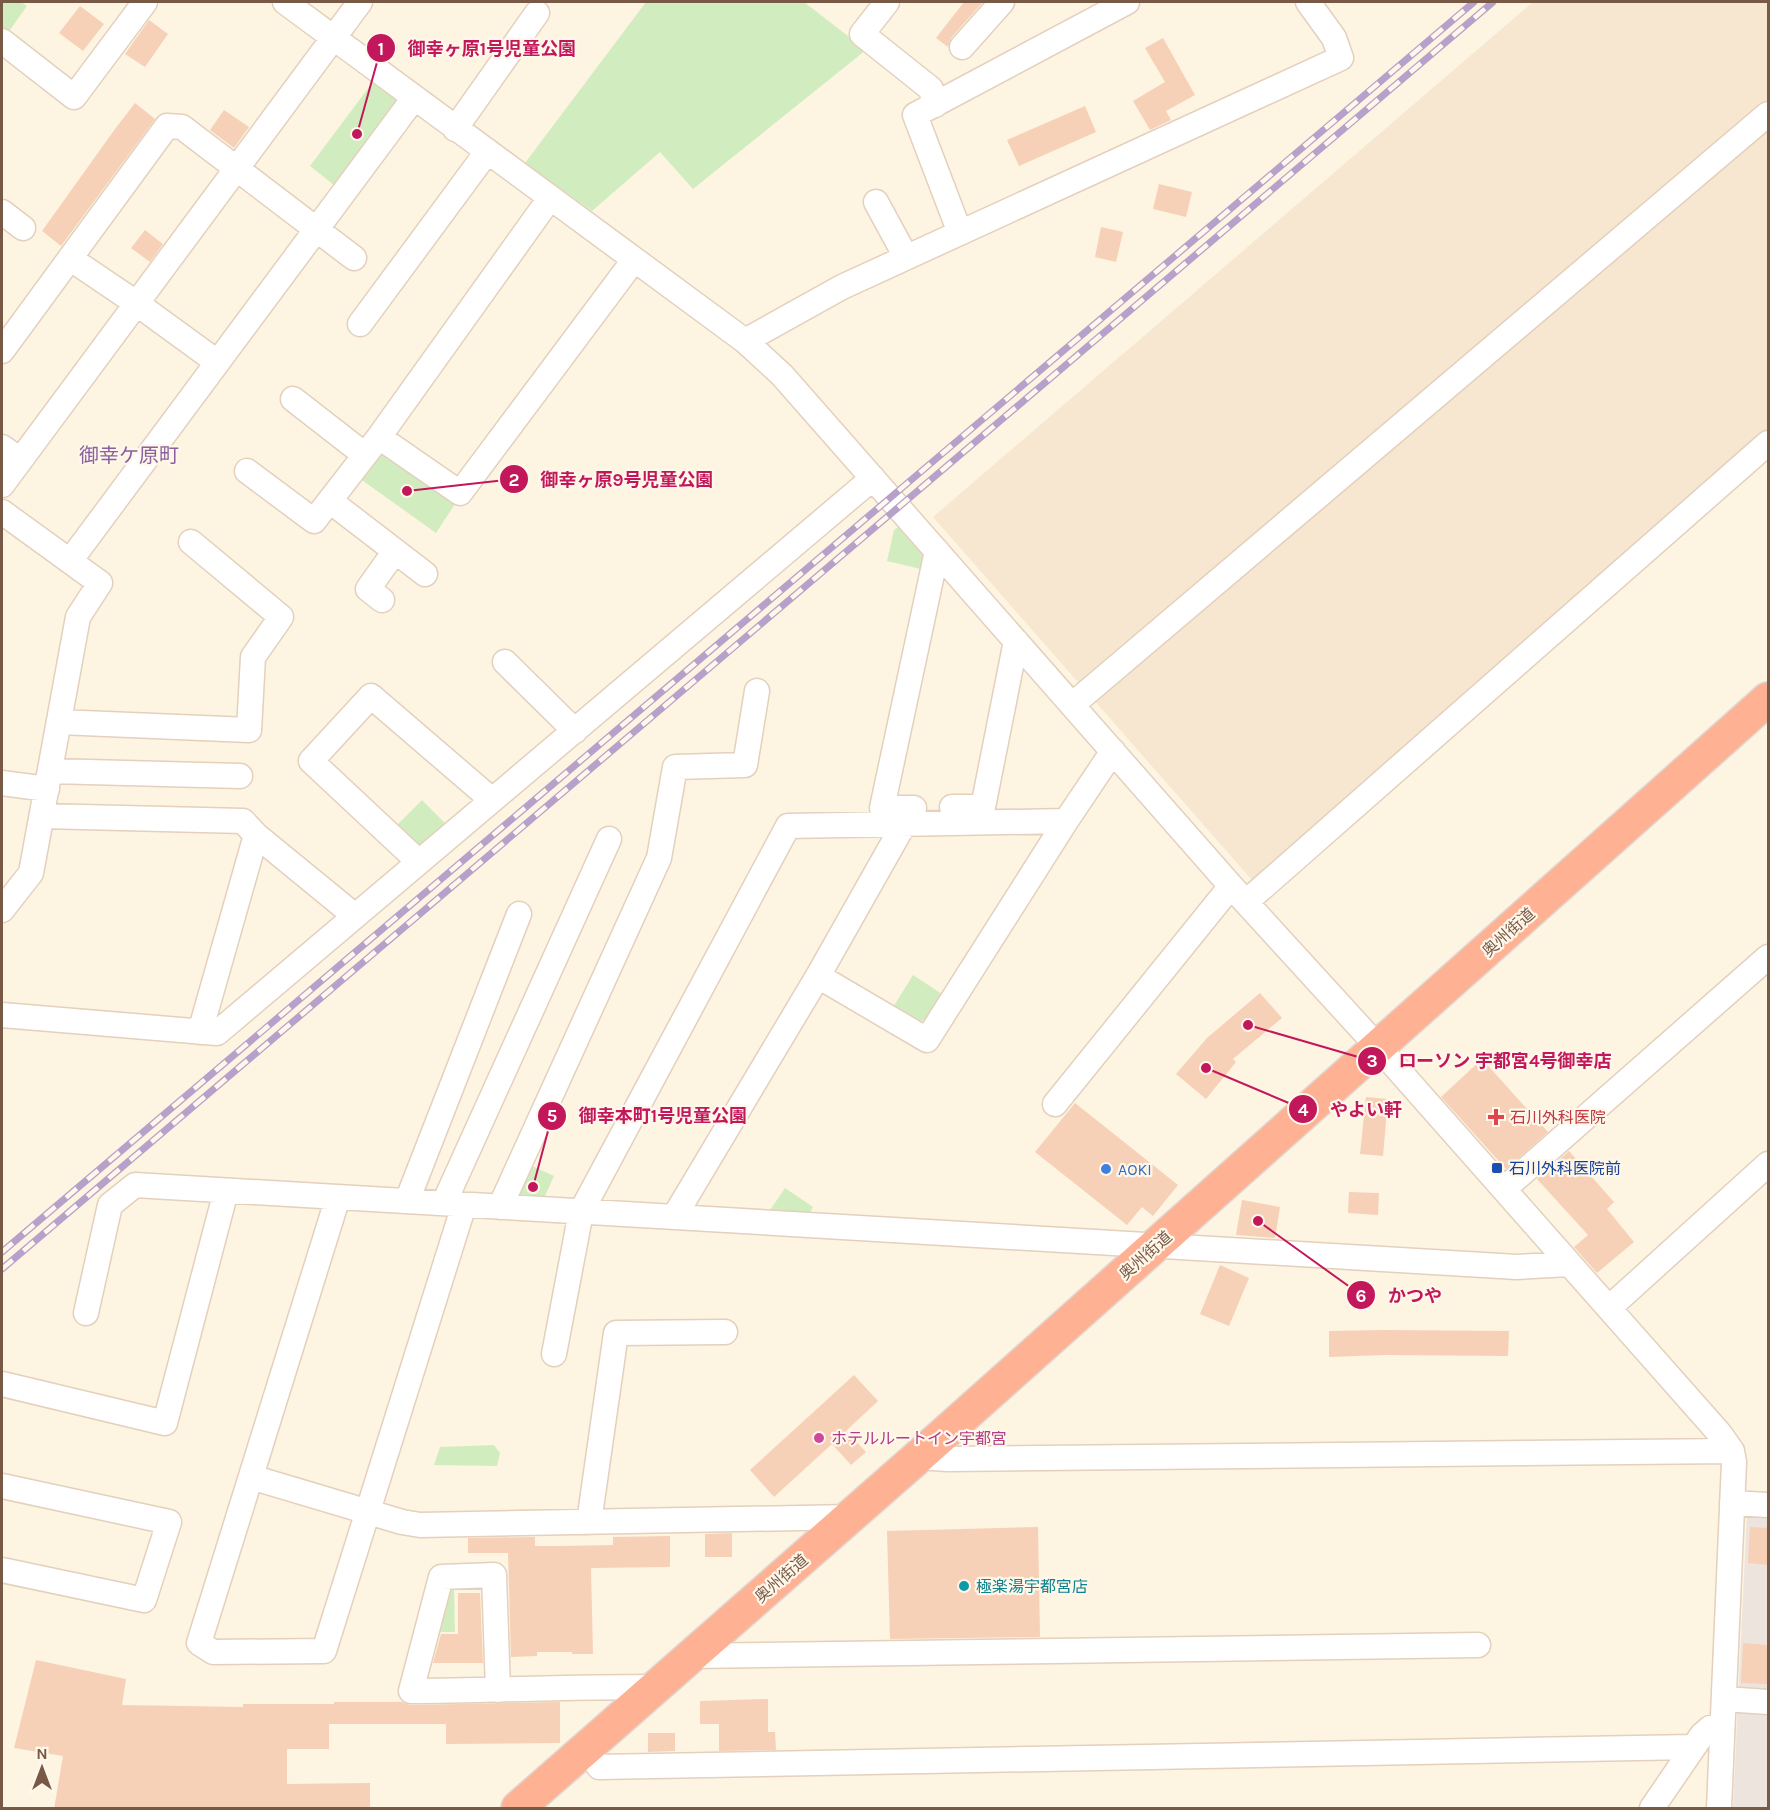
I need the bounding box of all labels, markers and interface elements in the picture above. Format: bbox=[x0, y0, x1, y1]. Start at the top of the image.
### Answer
callout: 御幸ヶ原1号児童公園 bbox=[366, 30, 588, 66]
text: 1 bbox=[378, 38, 384, 60]
text: 御幸ヶ原1号児童公園 bbox=[407, 38, 576, 60]
district label: 御幸ケ原町 bbox=[79, 444, 179, 467]
callout: 御幸ヶ原9号児童公園 bbox=[499, 461, 726, 497]
text: 2 bbox=[509, 469, 519, 491]
text: 御幸ヶ原9号児童公園 bbox=[540, 469, 713, 491]
street label: 奥州街道 bbox=[1478, 904, 1538, 961]
callout: ローソン 宇都宮4号御幸店 bbox=[1357, 1043, 1624, 1079]
text: 3 bbox=[1366, 1050, 1378, 1072]
text: ローソン 宇都宮4号御幸店 bbox=[1398, 1050, 1612, 1072]
callout: やよい軒 bbox=[1288, 1091, 1414, 1127]
callout: 御幸本町1号児童公園 bbox=[537, 1098, 759, 1134]
text: 4 bbox=[1298, 1099, 1309, 1121]
text: やよい軒 bbox=[1330, 1099, 1402, 1121]
text: 5 bbox=[547, 1105, 557, 1127]
text: 御幸本町1号児童公園 bbox=[578, 1105, 747, 1127]
marker: 石川外科医院 bbox=[1487, 1108, 1505, 1126]
place label: 石川外科医院 bbox=[1510, 1108, 1606, 1127]
place label: 石川外科医院前 bbox=[1509, 1159, 1621, 1178]
place label: AOKI bbox=[1118, 1160, 1152, 1179]
marker: 石川外科医院前 bbox=[1490, 1161, 1504, 1175]
marker: AOKI bbox=[1099, 1162, 1113, 1176]
street label: 奥州街道 bbox=[1115, 1227, 1175, 1284]
callout: かつや bbox=[1346, 1277, 1454, 1313]
text: 6 bbox=[1356, 1285, 1367, 1307]
text: かつや bbox=[1388, 1285, 1442, 1307]
place label: ホテルルートイン宇都宮 bbox=[831, 1429, 1007, 1448]
marker: ホテルルートイン宇都宮 bbox=[812, 1431, 826, 1445]
street label: 奥州街道 bbox=[751, 1550, 812, 1607]
place label: 極楽湯宇都宮店 bbox=[976, 1577, 1088, 1596]
marker: 極楽湯宇都宮店 bbox=[957, 1579, 971, 1593]
north arrow bbox=[12, 1738, 72, 1798]
text: N bbox=[36, 1744, 48, 1763]

